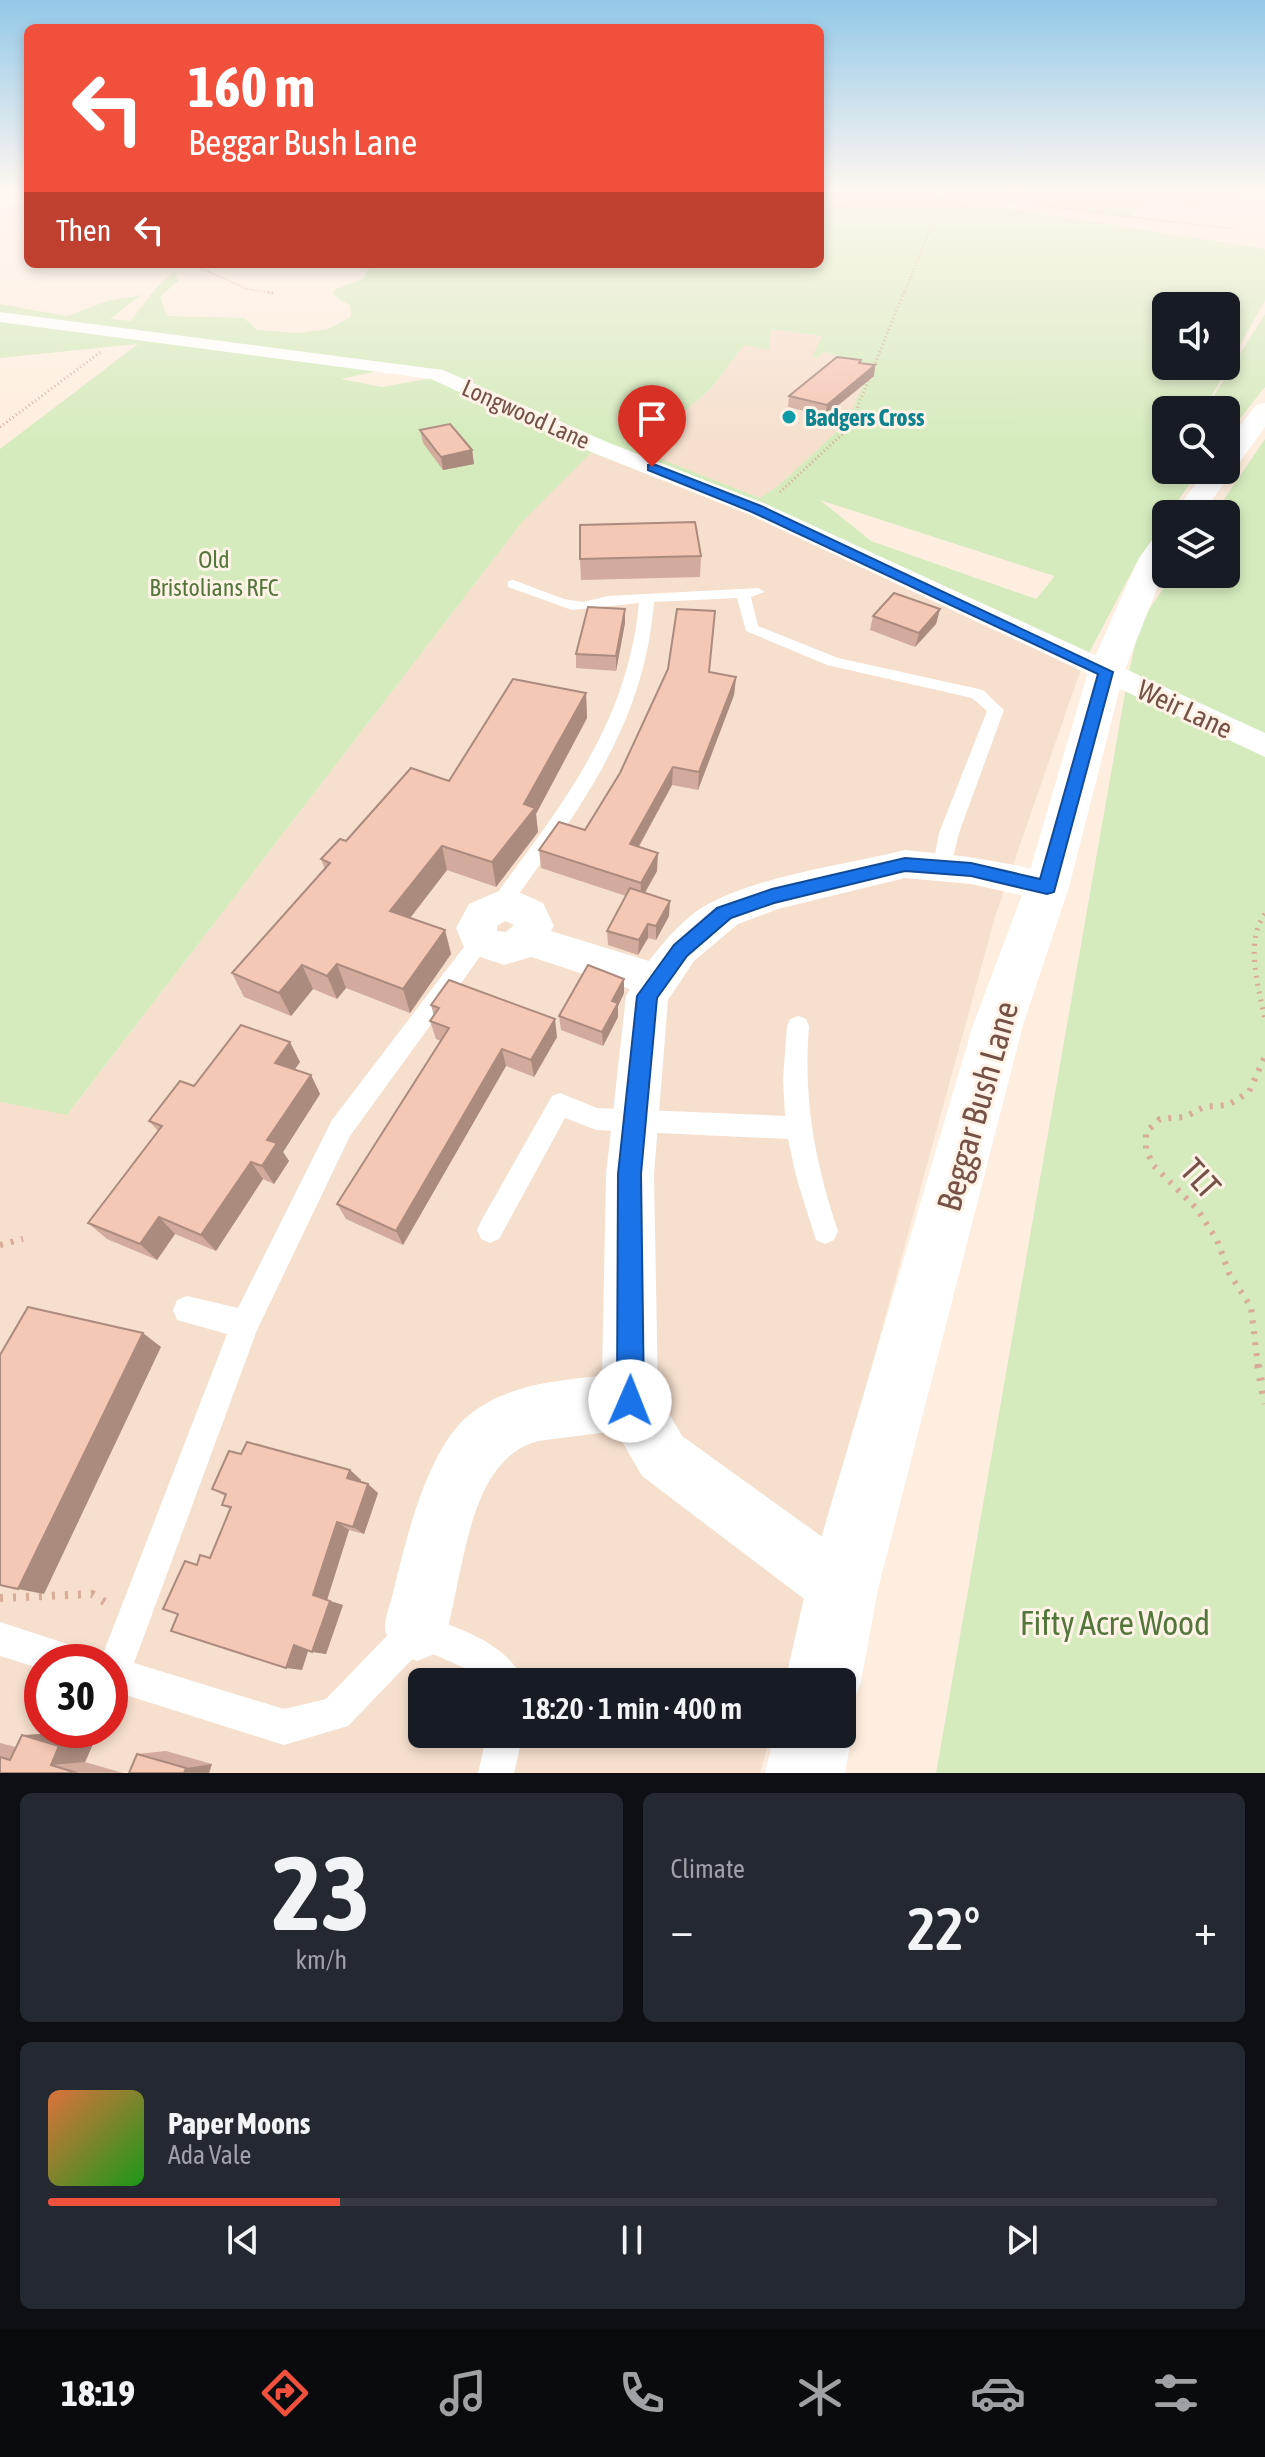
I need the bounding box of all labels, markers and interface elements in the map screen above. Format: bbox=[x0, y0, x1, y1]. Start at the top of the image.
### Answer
text: 160 m bbox=[188, 55, 315, 119]
icon: left bbox=[56, 56, 160, 160]
text: Beggar Bush Lane bbox=[188, 121, 417, 163]
icon: left bbox=[127, 208, 171, 252]
text: Then bbox=[56, 213, 111, 247]
map controls bbox=[1152, 292, 1240, 588]
button: sound bbox=[1152, 292, 1240, 380]
street label: Longwood Lane bbox=[458, 374, 594, 454]
pin bbox=[618, 385, 686, 467]
button: search bbox=[1152, 396, 1240, 484]
icon: arrive bbox=[630, 397, 674, 441]
place label: Badgers Cross bbox=[805, 404, 925, 431]
marker: Badgers Cross bbox=[780, 408, 798, 426]
button: layers bbox=[1152, 500, 1240, 588]
park label: Old Bristolians RFC bbox=[149, 546, 279, 601]
street label: Weir Lane bbox=[1133, 673, 1237, 745]
street label: Beggar Bush Lane bbox=[928, 997, 1026, 1215]
street label: TLT bbox=[1173, 1150, 1229, 1206]
position arrow bbox=[588, 1359, 672, 1443]
park label: Fifty Acre Wood bbox=[1020, 1603, 1210, 1642]
speed limit sign: 30 bbox=[24, 1644, 128, 1748]
text: 18:20 · 1 min · 400 m bbox=[522, 1691, 742, 1725]
text: 23 bbox=[272, 1833, 370, 1952]
text: Climate bbox=[671, 1854, 745, 1884]
text: 22° bbox=[907, 1894, 980, 1963]
text: − bbox=[671, 1904, 693, 1954]
text: + bbox=[1194, 1904, 1217, 1954]
text: km/h bbox=[295, 1945, 347, 1975]
text: Paper Moons bbox=[168, 2106, 310, 2140]
text: Ada Vale bbox=[168, 2140, 251, 2170]
icon: previous bbox=[221, 2218, 265, 2262]
icon: pause bbox=[610, 2218, 654, 2262]
icon: next bbox=[1000, 2218, 1044, 2262]
icon: directions bbox=[257, 2365, 313, 2421]
icon: music bbox=[435, 2365, 491, 2421]
icon: phone bbox=[614, 2365, 670, 2421]
icon: climate bbox=[792, 2365, 848, 2421]
icon: car bbox=[970, 2365, 1026, 2421]
icon: filters bbox=[1148, 2365, 1204, 2421]
text: 18:19 bbox=[61, 2372, 135, 2414]

